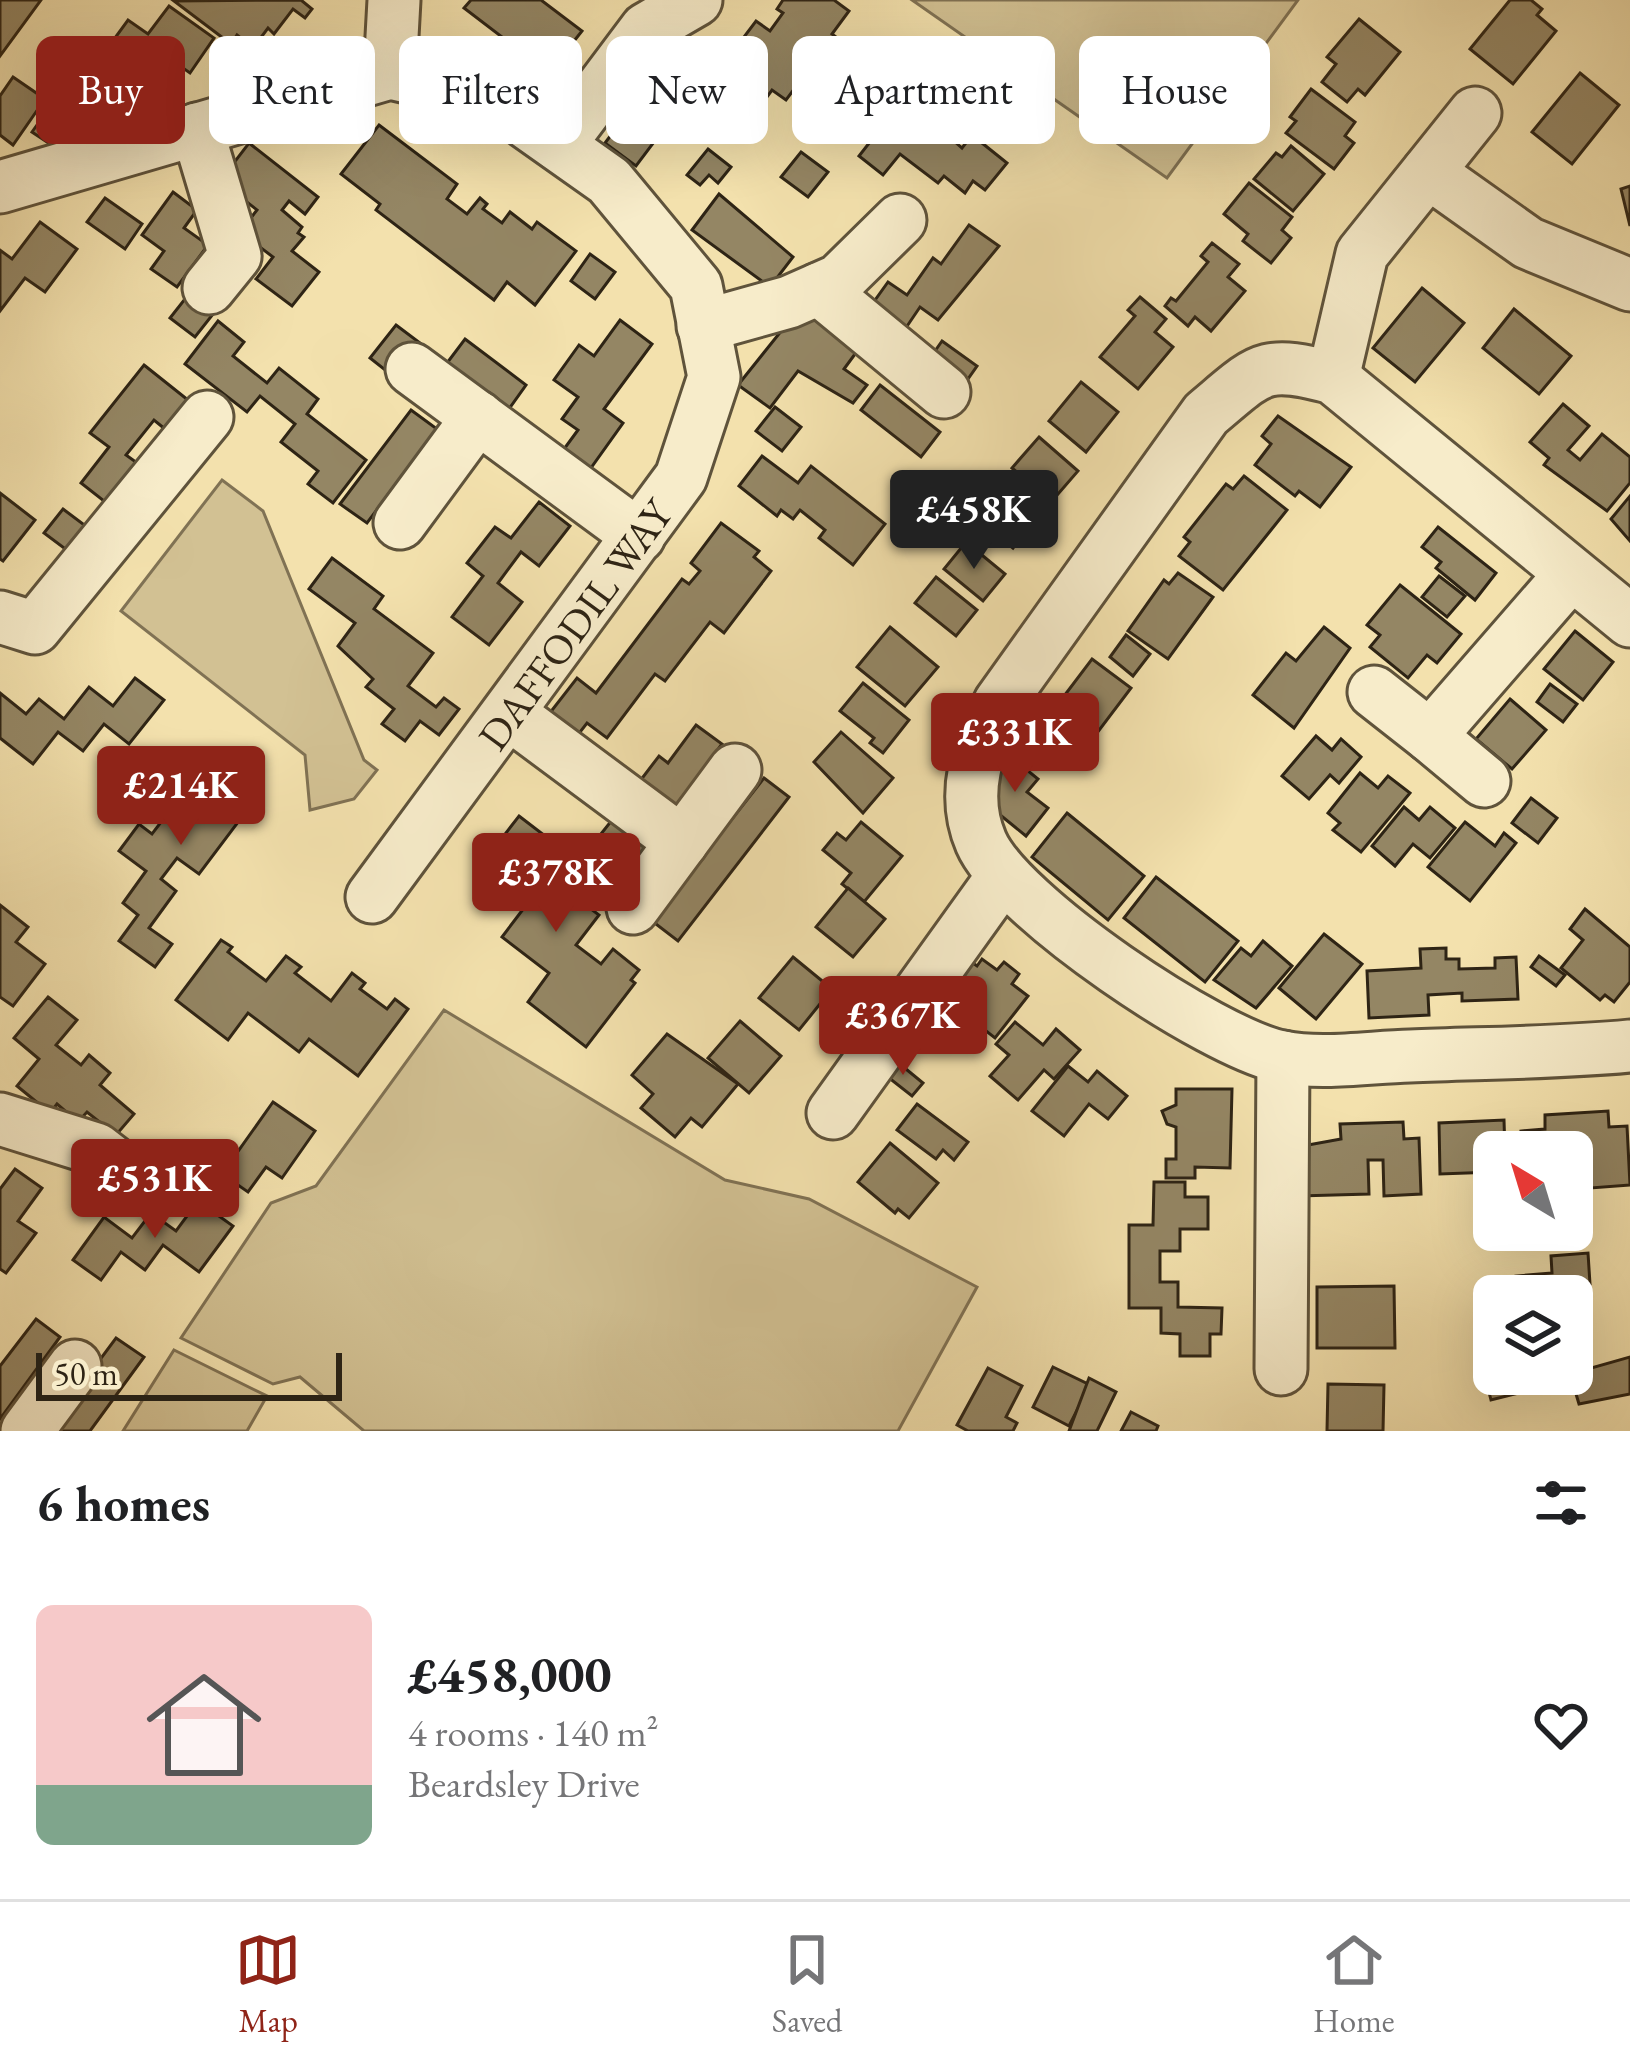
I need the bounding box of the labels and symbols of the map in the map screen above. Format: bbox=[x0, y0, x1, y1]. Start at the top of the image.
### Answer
pin: £458K bbox=[890, 470, 1058, 572]
street label: DAFFODIL WAY bbox=[466, 487, 686, 761]
pin: £331K bbox=[931, 693, 1099, 795]
pin: £214K bbox=[97, 746, 265, 848]
pin: £378K bbox=[472, 833, 640, 935]
pin: £367K bbox=[819, 976, 987, 1078]
north arrow bbox=[1473, 1131, 1593, 1251]
pin: £531K bbox=[71, 1139, 239, 1241]
scale bar bbox=[36, 1347, 342, 1400]

